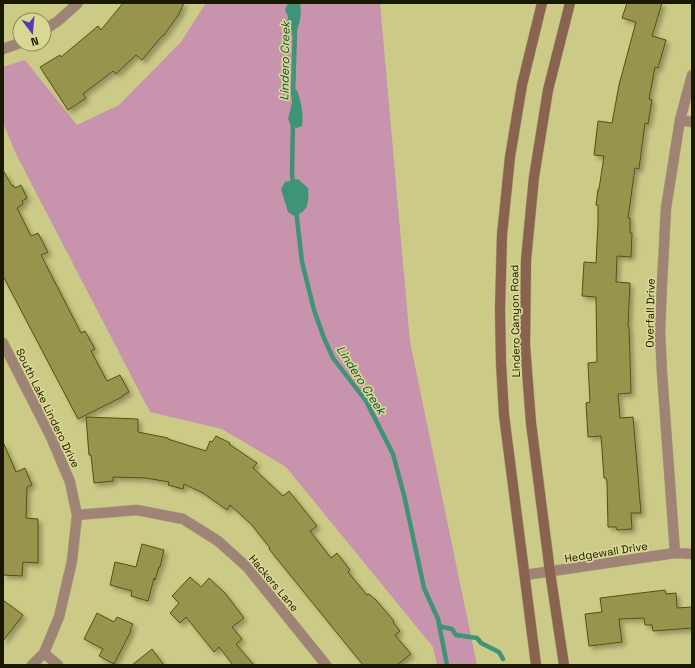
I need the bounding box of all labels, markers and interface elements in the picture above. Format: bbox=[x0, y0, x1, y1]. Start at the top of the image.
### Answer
north arrow bbox=[12, 12, 52, 52]
water label: Lindero Creek bbox=[276, 20, 294, 101]
text: N bbox=[29, 34, 40, 49]
street label: Lindero Canyon Road bbox=[507, 265, 523, 377]
street label: Overfall Drive bbox=[642, 278, 658, 348]
water label: Lindero Creek bbox=[333, 342, 390, 419]
street label: South Lake Lindero Drive bbox=[13, 346, 83, 470]
street label: Hedgewall Drive bbox=[563, 539, 649, 565]
street label: Hackers Lane bbox=[246, 552, 302, 614]

